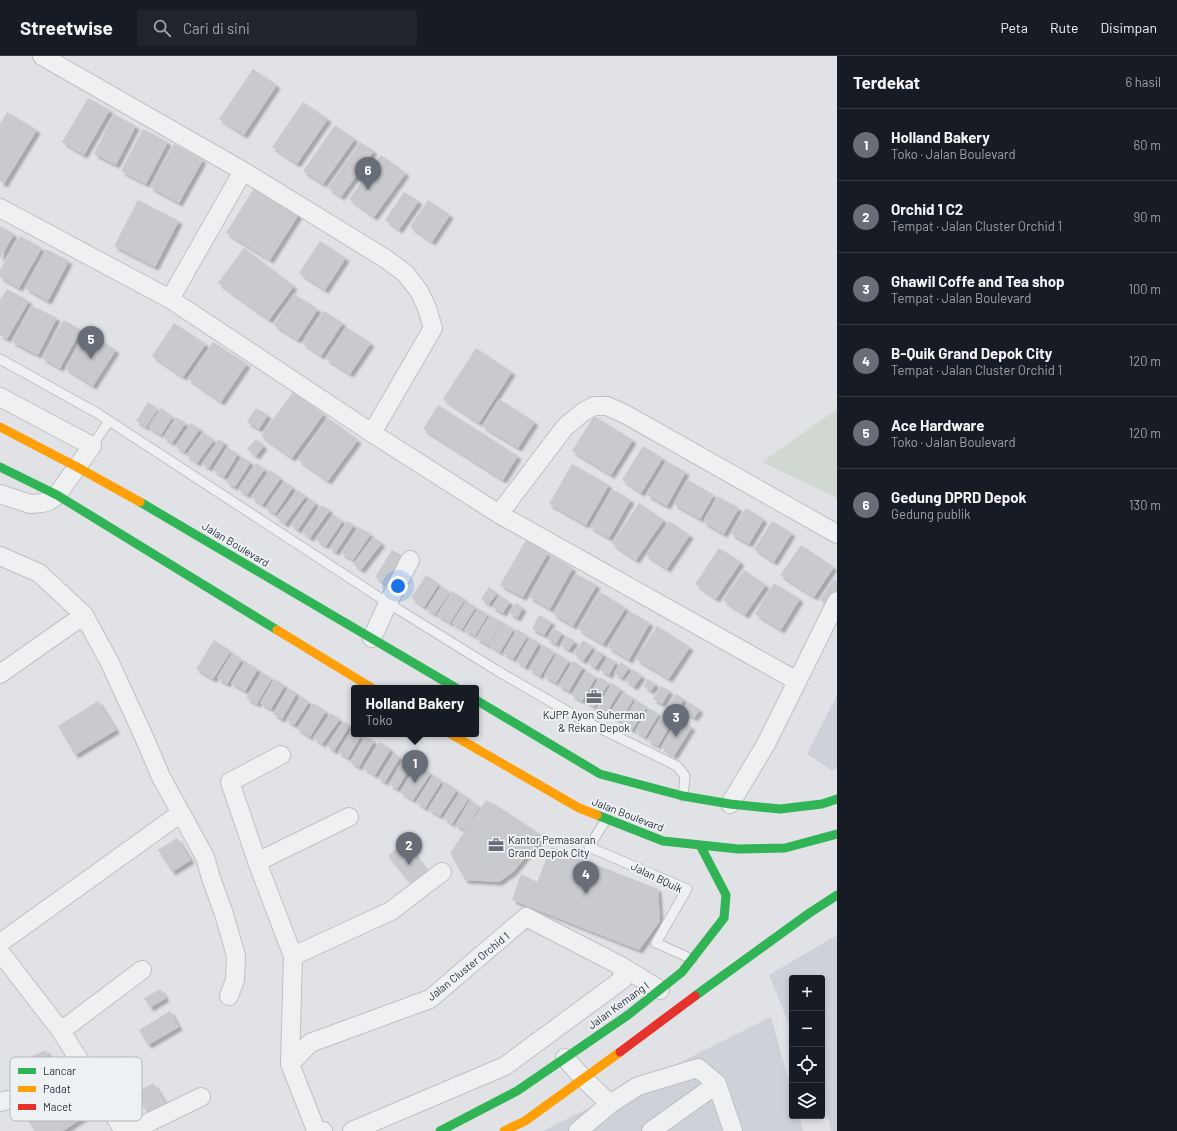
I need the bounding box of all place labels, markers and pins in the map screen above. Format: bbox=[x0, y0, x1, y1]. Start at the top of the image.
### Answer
pin: 6 bbox=[355, 157, 381, 190]
pin: 5 bbox=[78, 326, 104, 359]
office icon: KJPP Ayon Suherman & Rekan Depok bbox=[585, 688, 603, 706]
pin: 3 bbox=[663, 704, 689, 737]
place label: KJPP Ayon Suherman & Rekan Depok bbox=[543, 708, 645, 734]
pin: 1 bbox=[402, 750, 428, 783]
pin: 2 bbox=[396, 832, 422, 865]
place label: Kantor Pemasaran Grand Depok City bbox=[508, 833, 596, 859]
office icon: Kantor Pemasaran Grand Depok City bbox=[487, 836, 505, 854]
pin: 4 bbox=[573, 861, 599, 894]

